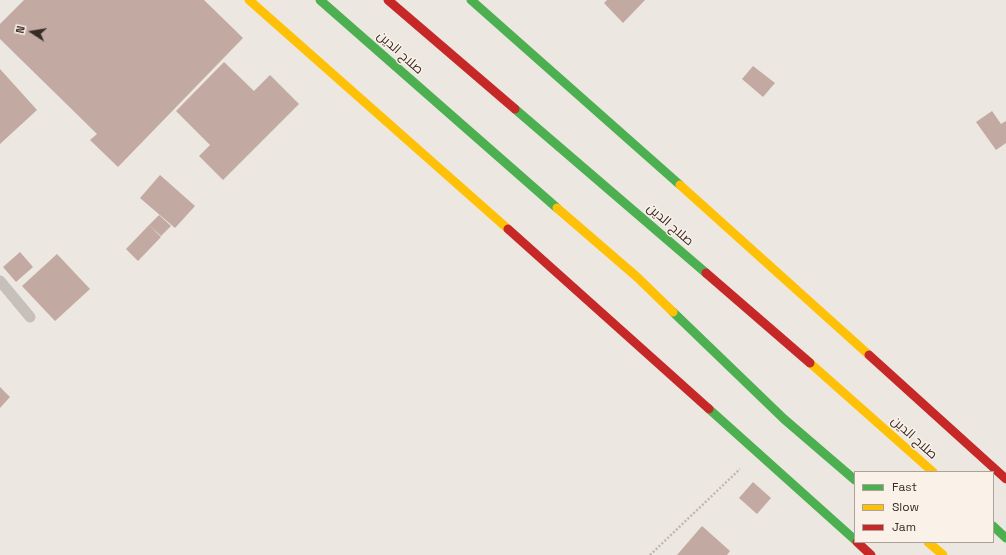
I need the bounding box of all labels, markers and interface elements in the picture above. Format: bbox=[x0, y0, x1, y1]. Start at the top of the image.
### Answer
north arrow bbox=[12, 12, 52, 52]
text: N bbox=[13, 24, 28, 35]
street label: صلاح الدين bbox=[374, 28, 426, 78]
street label: صلاح الدين bbox=[643, 200, 697, 250]
street label: صلاح الدين bbox=[888, 413, 940, 463]
legend bbox=[854, 471, 994, 543]
text: Fast bbox=[892, 479, 917, 495]
text: Slow bbox=[892, 499, 919, 515]
text: Jam bbox=[892, 519, 916, 535]

